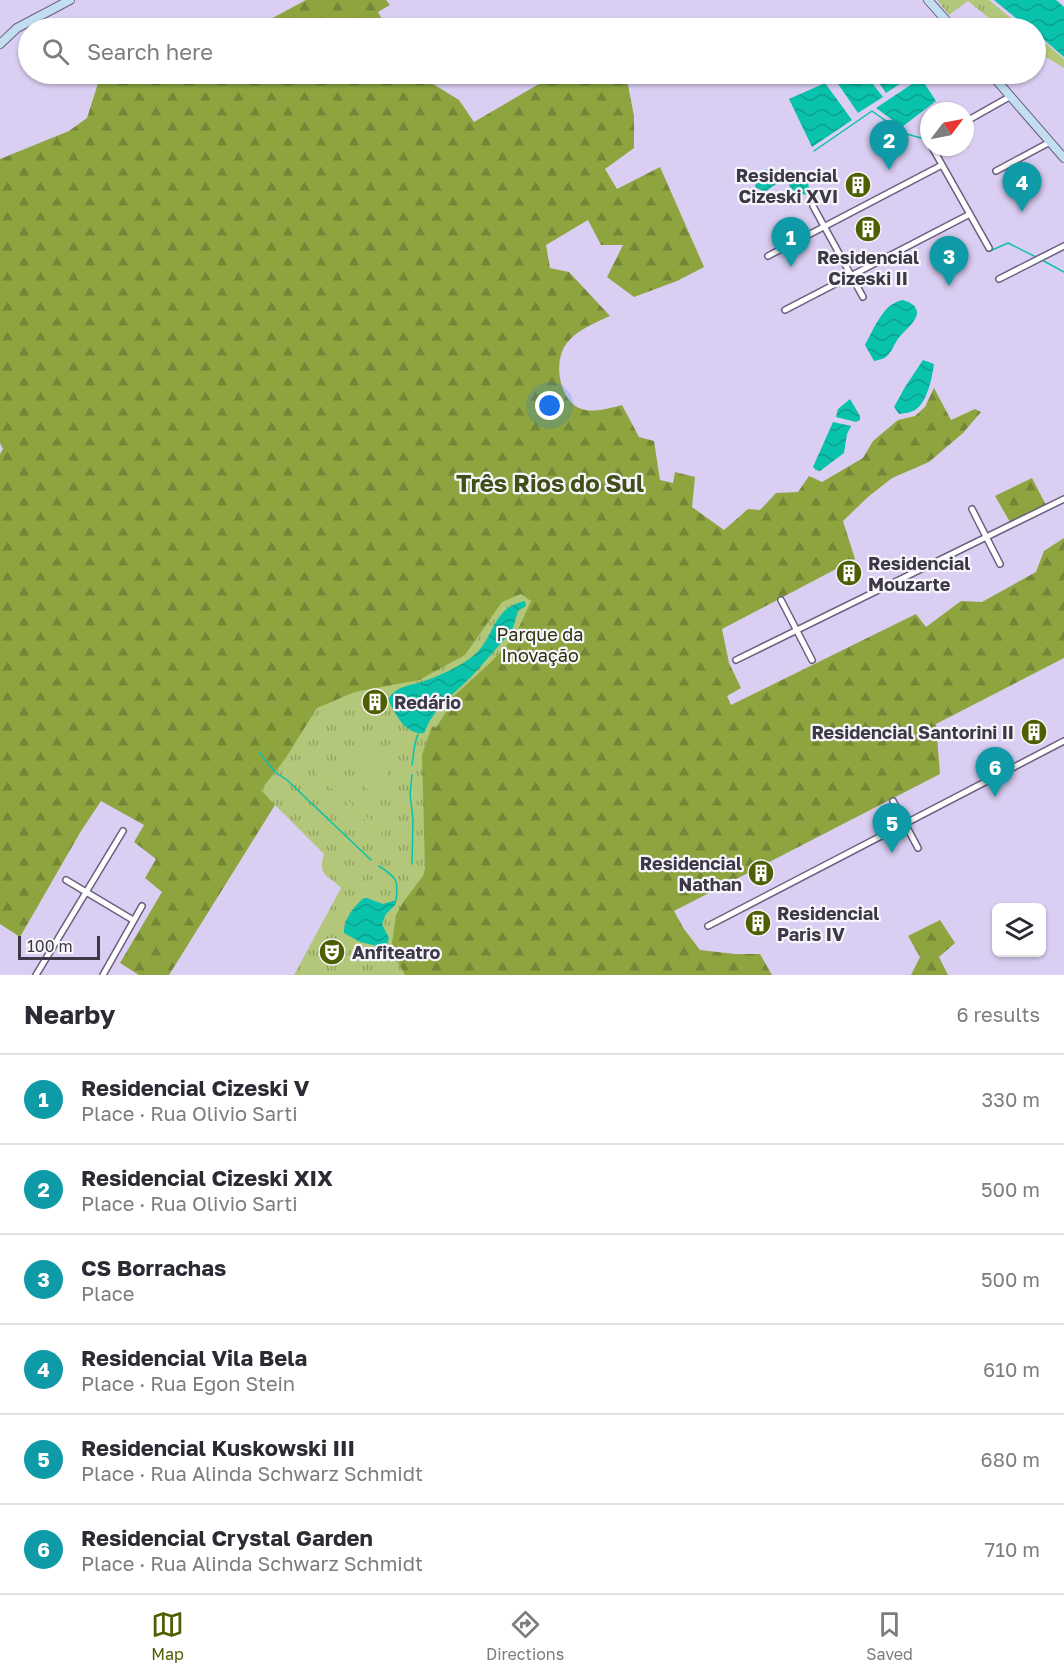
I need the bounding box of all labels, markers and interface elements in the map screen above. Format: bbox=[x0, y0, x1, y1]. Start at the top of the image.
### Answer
search box bbox=[18, 18, 1046, 84]
icon: search bbox=[39, 35, 72, 68]
text: Search here bbox=[87, 38, 213, 65]
north arrow bbox=[920, 102, 974, 156]
pin: 2 bbox=[870, 120, 908, 170]
pin: 4 bbox=[1002, 162, 1042, 212]
place label: Residencial Cizeski XVI bbox=[736, 164, 838, 207]
building icon: Residencial Cizeski XVI bbox=[843, 170, 873, 200]
building icon: Residencial Cizeski II bbox=[853, 214, 883, 244]
pin: 1 bbox=[772, 218, 810, 267]
pin: 3 bbox=[930, 236, 968, 286]
place label: Residencial Cizeski II bbox=[817, 246, 919, 289]
your location bbox=[535, 391, 564, 420]
district label: Três Rios do Sul bbox=[456, 468, 644, 497]
place label: Residencial Mouzarte bbox=[868, 552, 970, 595]
building icon: Residencial Mouzarte bbox=[834, 558, 864, 588]
park label: Parque da Inovação bbox=[497, 623, 583, 666]
building icon: Redário bbox=[360, 687, 390, 717]
place label: Redário bbox=[394, 691, 461, 713]
building icon: Residencial Santorini II bbox=[1019, 717, 1049, 747]
place label: Residencial Santorini II bbox=[811, 721, 1014, 743]
pin: 6 bbox=[976, 748, 1014, 797]
pin: 5 bbox=[872, 804, 912, 853]
place label: Residencial Nathan bbox=[640, 852, 742, 895]
building icon: Residencial Nathan bbox=[746, 858, 776, 888]
place label: Residencial Paris IV bbox=[777, 902, 879, 945]
map controls bbox=[992, 903, 1046, 957]
button: layers bbox=[992, 903, 1046, 957]
building icon: Residencial Paris IV bbox=[743, 908, 773, 938]
scale bar bbox=[18, 933, 100, 960]
text: 100 m bbox=[27, 936, 73, 956]
theatre icon: Anfiteatro bbox=[317, 937, 347, 967]
place label: Anfiteatro bbox=[352, 941, 440, 963]
text: Nearby bbox=[24, 999, 115, 1030]
text: 6 results bbox=[956, 1002, 1040, 1026]
text: Residencial Cizeski V bbox=[81, 1074, 309, 1101]
text: 1 bbox=[38, 1087, 49, 1111]
text: 330 m bbox=[982, 1087, 1040, 1111]
text: Place · Rua Olivio Sarti bbox=[81, 1101, 298, 1125]
text: Residencial Cizeski XIX bbox=[81, 1164, 333, 1191]
text: 2 bbox=[37, 1177, 50, 1201]
text: 500 m bbox=[981, 1177, 1040, 1201]
text: Place · Rua Olivio Sarti bbox=[81, 1191, 298, 1215]
text: CS Borrachas bbox=[81, 1254, 226, 1281]
text: 3 bbox=[37, 1267, 50, 1291]
text: 500 m bbox=[981, 1267, 1040, 1291]
text: Place bbox=[81, 1281, 134, 1305]
text: Residencial Vila Bela bbox=[81, 1344, 307, 1371]
text: 4 bbox=[37, 1357, 50, 1381]
text: 610 m bbox=[983, 1357, 1040, 1381]
text: Place · Rua Egon Stein bbox=[81, 1371, 295, 1395]
text: Residencial Kuskowski III bbox=[81, 1434, 355, 1461]
text: 5 bbox=[37, 1447, 50, 1471]
text: 680 m bbox=[981, 1447, 1040, 1471]
text: Place · Rua Alinda Schwarz Schmidt bbox=[81, 1461, 423, 1485]
text: Residencial Crystal Garden bbox=[81, 1524, 373, 1551]
text: 6 bbox=[37, 1537, 50, 1561]
text: 710 m bbox=[985, 1537, 1040, 1561]
text: Place · Rua Alinda Schwarz Schmidt bbox=[81, 1551, 423, 1575]
tab: Map bbox=[151, 1608, 184, 1664]
tab: Directions bbox=[486, 1608, 564, 1664]
tab: Saved bbox=[866, 1608, 913, 1664]

